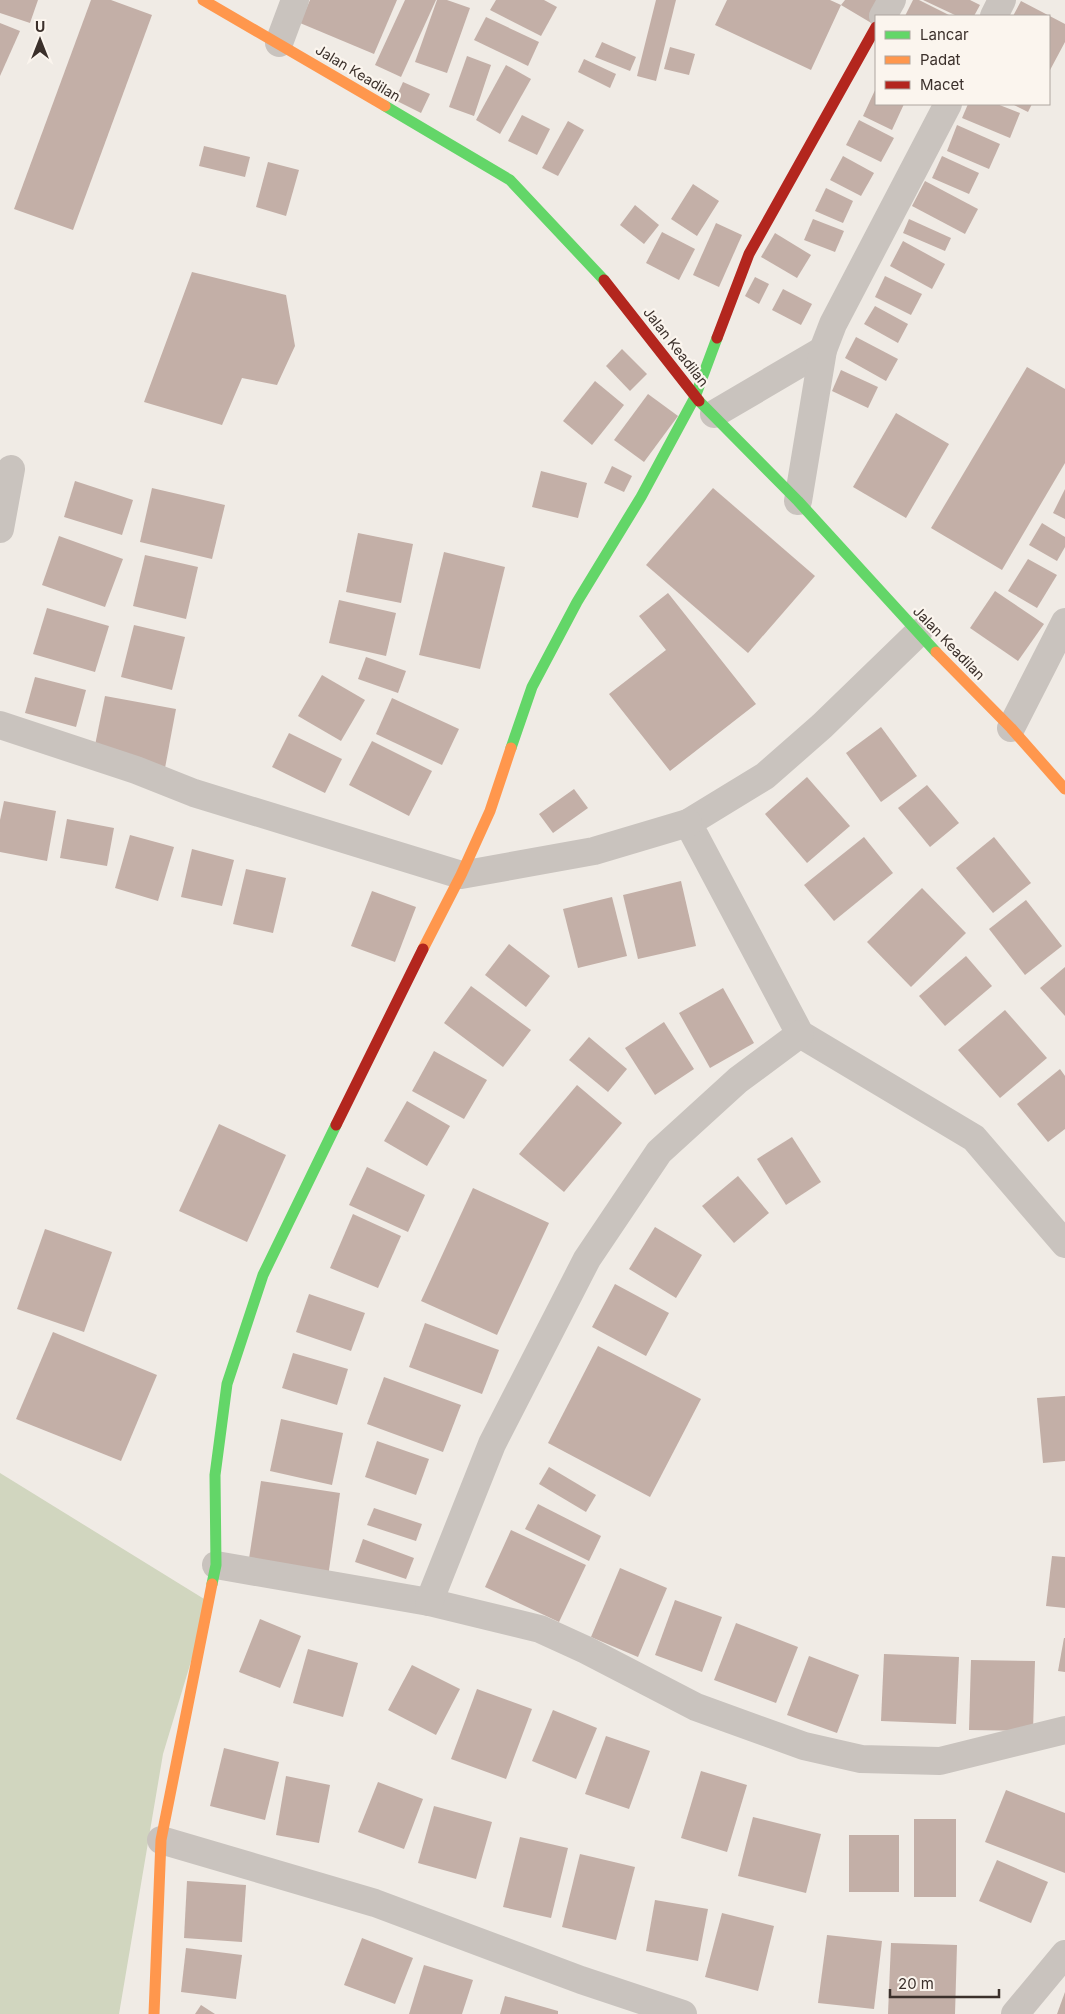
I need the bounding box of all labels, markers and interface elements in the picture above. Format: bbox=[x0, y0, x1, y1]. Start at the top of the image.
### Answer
north arrow bbox=[15, 15, 65, 65]
legend bbox=[875, 15, 1050, 105]
text: U bbox=[35, 18, 45, 35]
text: Lancar bbox=[920, 25, 969, 44]
street label: Jalan Keadilan bbox=[313, 41, 404, 105]
text: Padat bbox=[920, 50, 961, 69]
text: Macet bbox=[920, 75, 964, 94]
street label: Jalan Keadilan bbox=[640, 304, 713, 390]
street label: Jalan Keadilan bbox=[910, 602, 989, 683]
scale bar bbox=[890, 1966, 999, 1998]
text: 20 m bbox=[898, 1974, 934, 1993]

